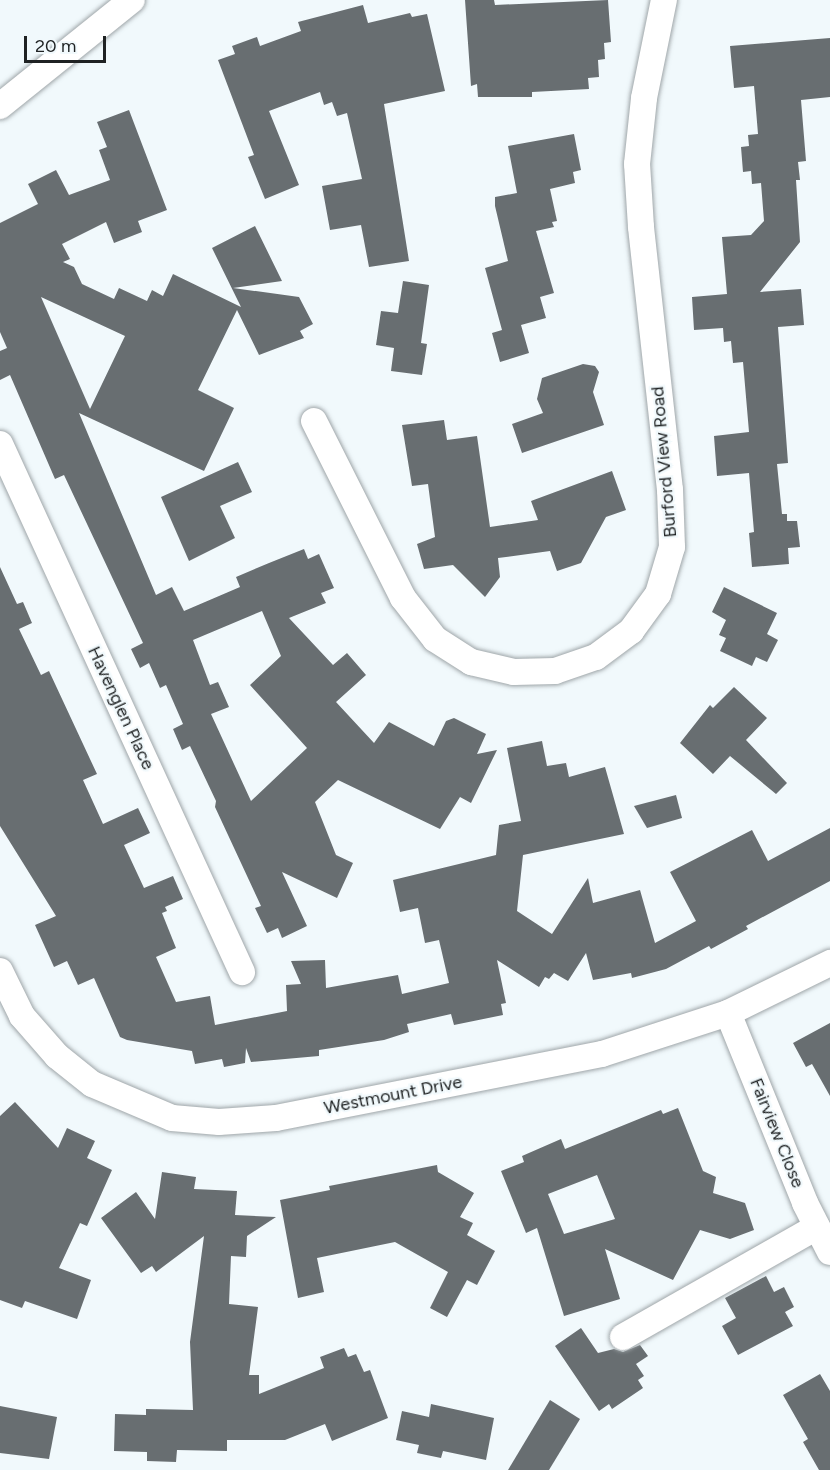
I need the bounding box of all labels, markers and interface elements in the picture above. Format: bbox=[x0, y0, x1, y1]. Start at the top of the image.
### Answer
scale bar bbox=[27, 24, 110, 62]
text: 20 m bbox=[35, 35, 76, 57]
street label: Burford View Road bbox=[647, 386, 681, 538]
street label: Havenglen Place bbox=[83, 643, 159, 773]
street label: Westmount Drive bbox=[322, 1071, 464, 1119]
street label: Fairview Close bbox=[745, 1075, 809, 1191]

